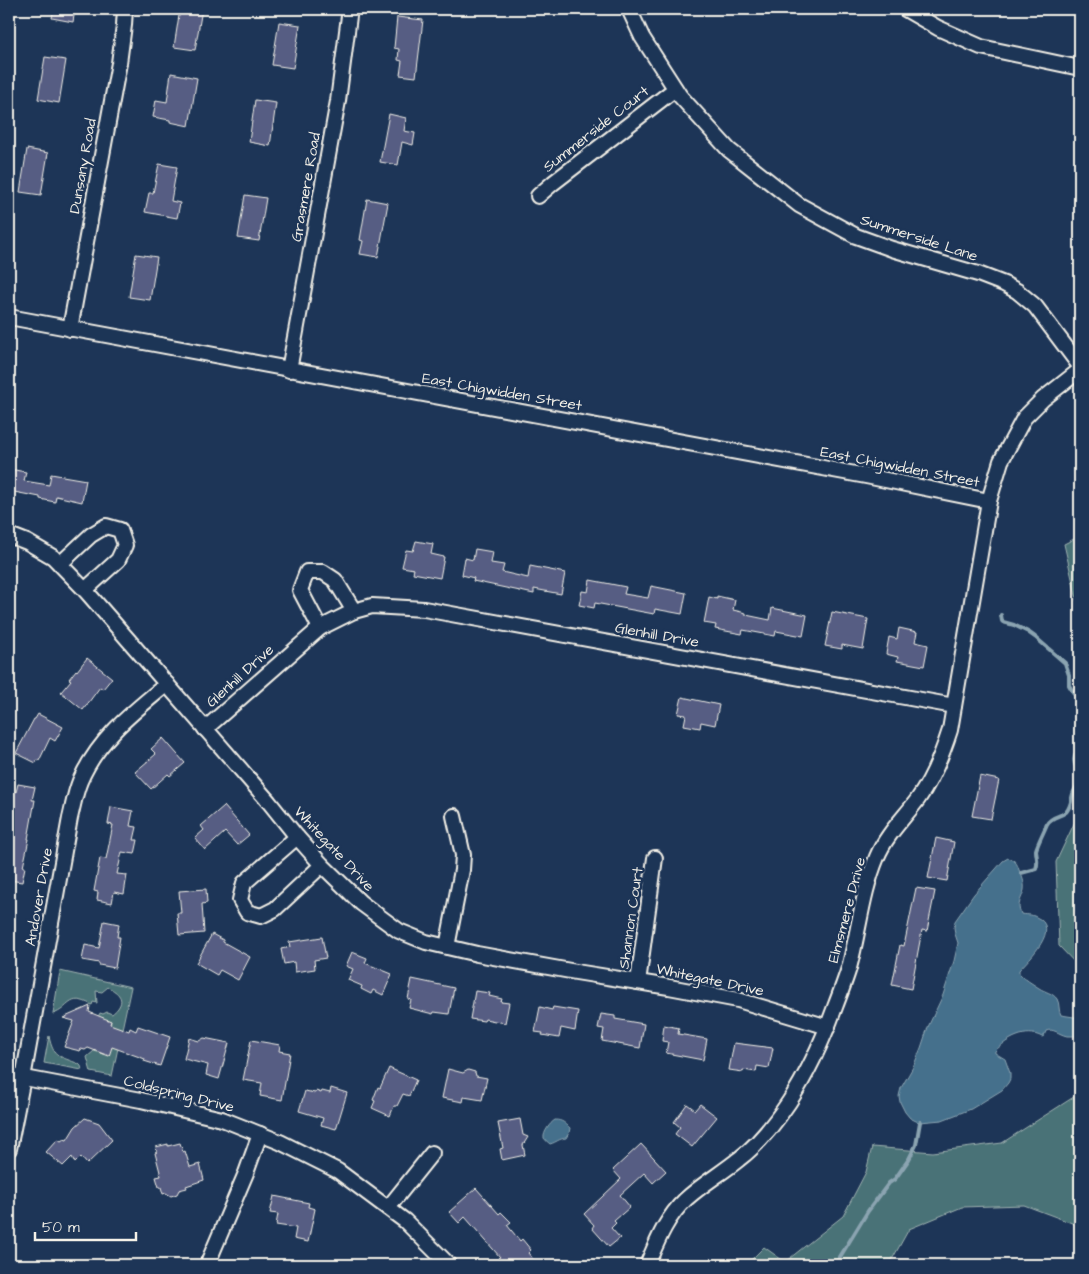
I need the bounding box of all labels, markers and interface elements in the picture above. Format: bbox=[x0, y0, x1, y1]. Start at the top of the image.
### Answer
street label: Summerside Court bbox=[538, 81, 654, 177]
street label: Dunsany Road bbox=[64, 117, 103, 215]
street label: Grasmere Road bbox=[286, 130, 326, 243]
street label: Summerside Lane bbox=[858, 209, 980, 267]
street label: East Chigwidden Street bbox=[420, 368, 584, 417]
street label: East Chigwidden Street bbox=[818, 441, 981, 494]
street label: Glenhill Drive bbox=[613, 617, 701, 653]
street label: Glenhill Drive bbox=[201, 640, 279, 712]
street label: Whitegate Drive bbox=[288, 802, 379, 897]
street label: Andover Drive bbox=[20, 846, 58, 948]
street label: Elmsmere Drive bbox=[823, 855, 871, 965]
street label: Shannon Court bbox=[613, 866, 649, 970]
street label: Whitegate Drive bbox=[654, 958, 766, 1003]
street label: Coldspring Drive bbox=[121, 1070, 236, 1119]
scale bar bbox=[35, 1209, 136, 1241]
text: 50 m bbox=[42, 1217, 80, 1238]

